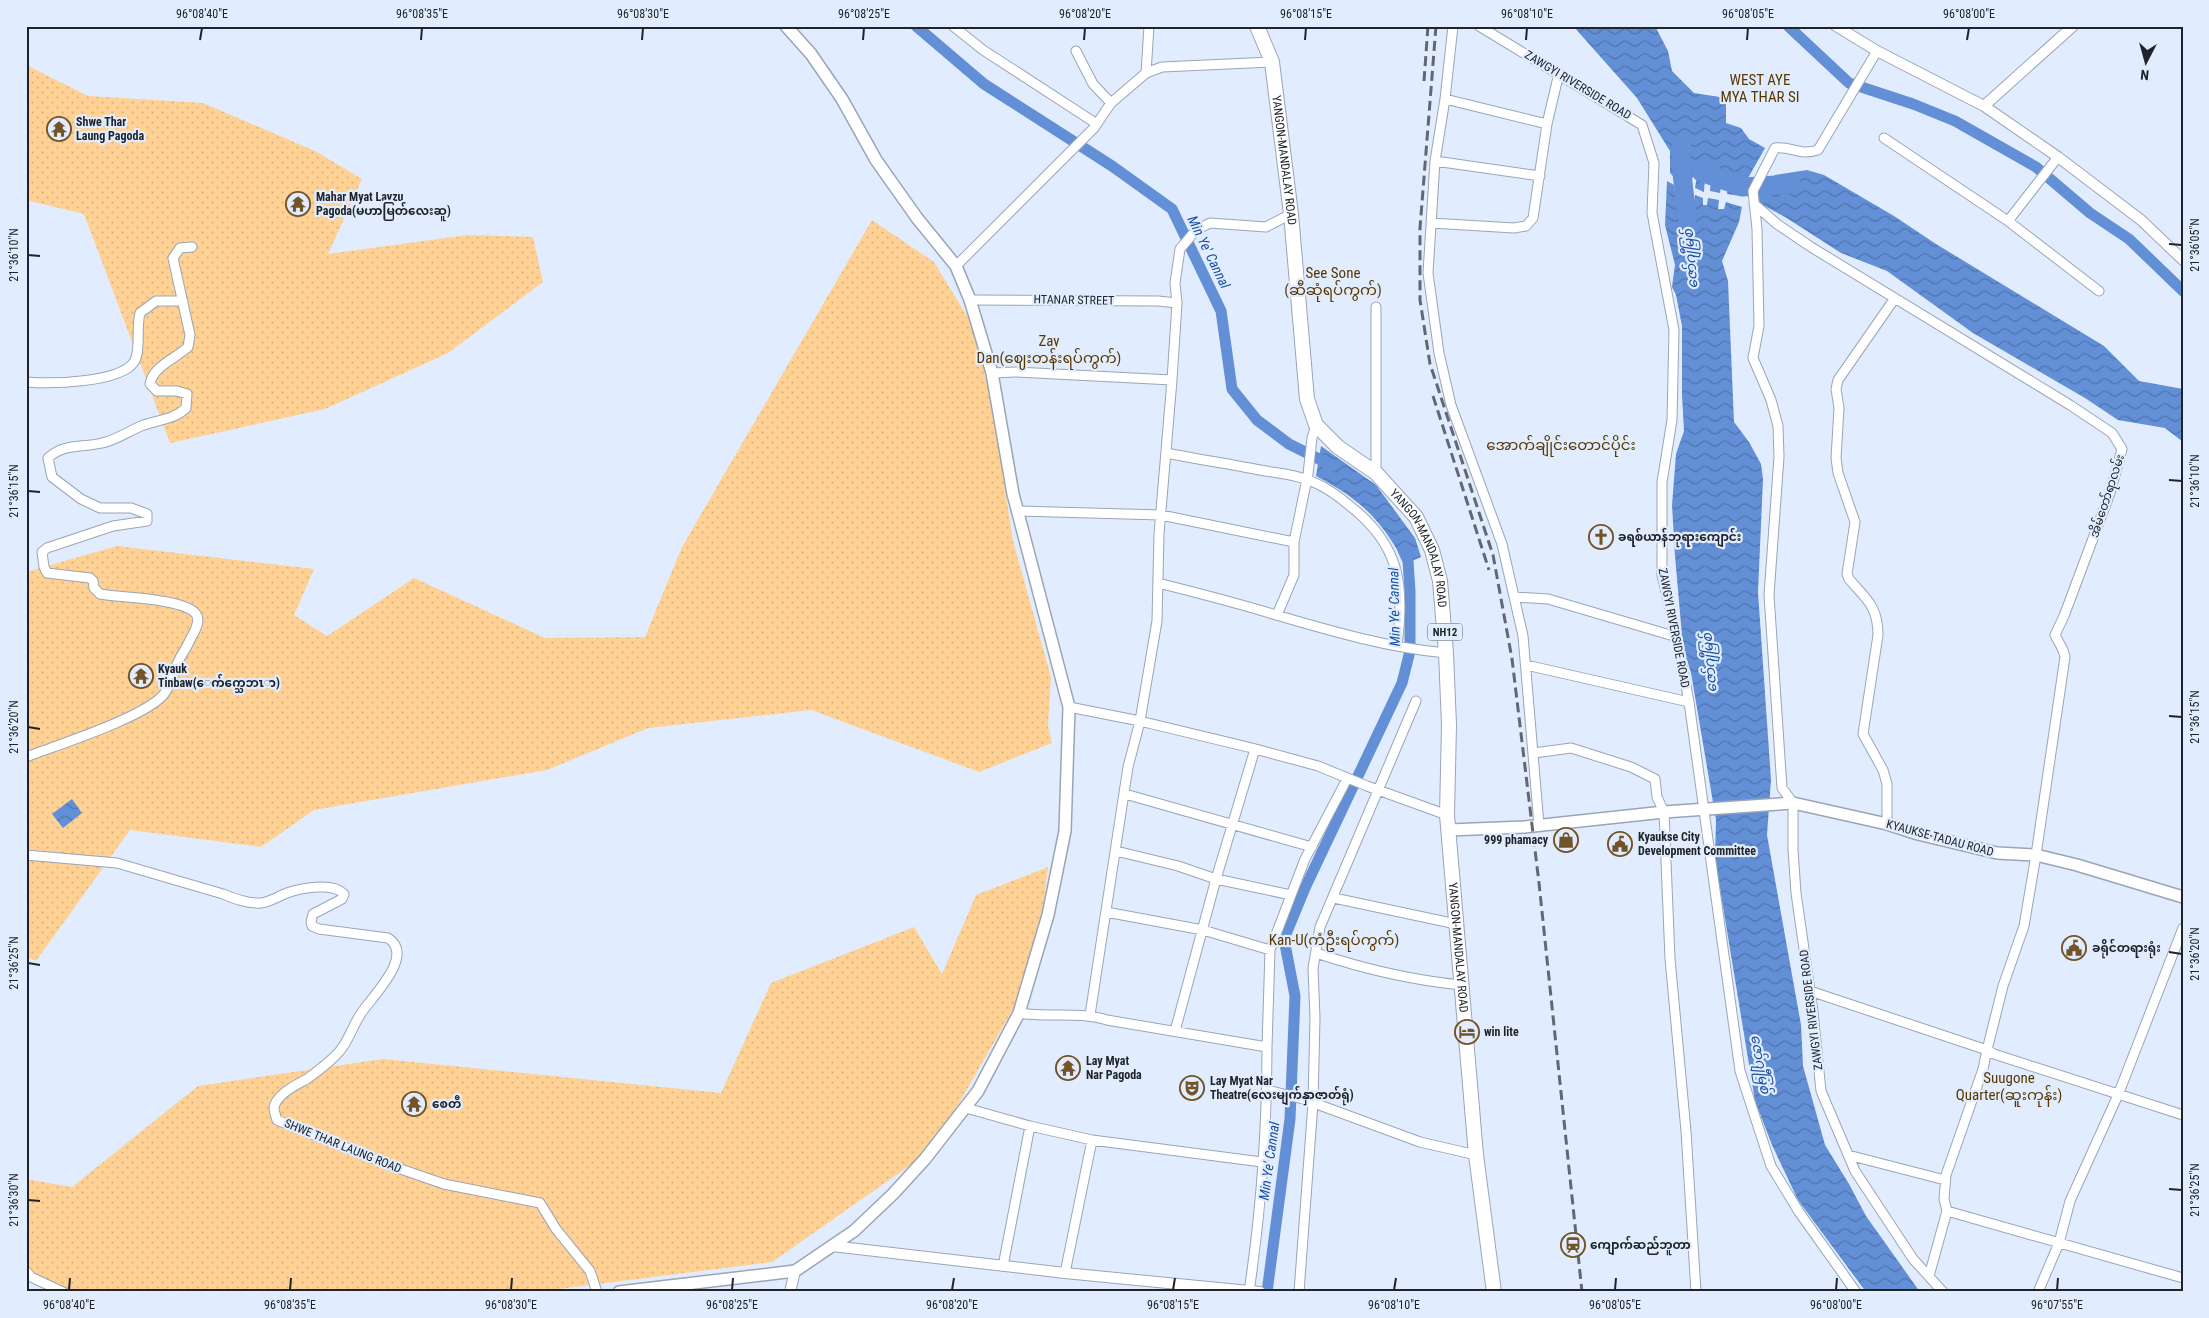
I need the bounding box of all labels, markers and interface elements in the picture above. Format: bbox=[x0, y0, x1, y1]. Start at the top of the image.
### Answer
text: 96°08'40"E bbox=[176, 7, 228, 21]
text: 96°08'35"E bbox=[396, 7, 448, 21]
text: 96°08'30"E bbox=[617, 7, 669, 21]
text: 96°08'25"E bbox=[838, 7, 890, 21]
text: 96°08'20"E bbox=[1059, 7, 1111, 21]
text: 96°08'15"E bbox=[1280, 7, 1332, 21]
text: 96°08'10"E bbox=[1501, 7, 1553, 21]
text: 96°08'05"E bbox=[1722, 7, 1774, 21]
text: 96°08'00"E bbox=[1943, 7, 1995, 21]
north arrow bbox=[2122, 38, 2172, 88]
street label: ZAWGYI RIVERSIDE ROAD bbox=[1522, 48, 1634, 122]
text: N bbox=[2140, 67, 2150, 83]
district label: WEST AYE MYA THAR SI bbox=[1721, 71, 1799, 106]
street label: YANGON-MANDALAY ROAD bbox=[1269, 95, 1299, 226]
place label: Shwe Thar Laung Pagoda bbox=[76, 115, 144, 143]
temple icon: Shwe Thar Laung Pagoda bbox=[46, 116, 72, 142]
place label: Mahar Myat Layzu Pagoda(မဟာမြတ်လေးဆူ) bbox=[316, 190, 451, 222]
temple icon: Mahar Myat Layzu Pagoda(မဟာမြတ်လေးဆူ) bbox=[285, 191, 311, 217]
water label: Min Ye' Cannal bbox=[1185, 213, 1234, 292]
text: 21°36'05"N bbox=[2188, 218, 2202, 272]
water label: ဇော်ဂျီမြစ် bbox=[1677, 227, 1705, 290]
text: 21°36'10"N bbox=[7, 228, 21, 282]
district label: See Sone (ဆီဆုံရပ်ကွက်) bbox=[1284, 264, 1382, 302]
street label: HTANAR STREET bbox=[1034, 292, 1114, 308]
district label: Zay Dan(ဈေးတန်းရပ်ကွက်) bbox=[977, 332, 1121, 370]
district label: အောက်ချိုင်းတောင်ပိုင်း bbox=[1486, 435, 1636, 457]
street label: အိမ်တော်ရာလမ်း bbox=[2085, 452, 2130, 540]
text: 21°36'10"N bbox=[2188, 454, 2202, 508]
text: 21°36'15"N bbox=[7, 464, 21, 518]
street label: YANGON-MANDALAY ROAD bbox=[1387, 486, 1449, 608]
church icon: ခရစ်ယာန်ဘုရားကျောင်း bbox=[1588, 524, 1614, 550]
place label: ခရစ်ယာန်ဘုရားကျောင်း bbox=[1618, 527, 1741, 548]
water label: Min Ye' Cannal bbox=[1385, 567, 1403, 646]
street label: ZAWGYI RIVERSIDE ROAD bbox=[1656, 567, 1693, 689]
road number: NH12 bbox=[1428, 624, 1462, 640]
water label: ဇော်ဂျီမြစ် bbox=[1696, 631, 1724, 694]
place label: Kyauk Tinbaw(ေက်က္သေဘၤာ) bbox=[158, 662, 280, 693]
temple icon: Kyauk Tinbaw(ေက်က္သေဘၤာ) bbox=[128, 663, 154, 689]
text: 21°36'15"N bbox=[2188, 690, 2202, 744]
text: 21°36'20"N bbox=[7, 700, 21, 754]
street label: KYAUKSE-TADAU ROAD bbox=[1885, 817, 1995, 859]
shop icon: 999 phamacy bbox=[1553, 827, 1579, 853]
place label: Kyaukse City Development Committee bbox=[1638, 830, 1756, 858]
public building icon: Kyaukse City Development Committee bbox=[1607, 831, 1633, 857]
place label: 999 phamacy bbox=[1484, 833, 1549, 847]
street label: YANGON-MANDALAY ROAD bbox=[1446, 882, 1471, 1013]
text: 21°36'20"N bbox=[2188, 927, 2202, 981]
district label: Kan-U(ကံဦးရပ်ကွက်) bbox=[1269, 930, 1399, 952]
public building icon: ခရိုင်တရားရုံး bbox=[2061, 935, 2087, 961]
text: 21°36'25"N bbox=[7, 936, 21, 990]
place label: ခရိုင်တရားရုံး bbox=[2092, 938, 2161, 959]
street label: ZAWGYI RIVERSIDE ROAD bbox=[1797, 949, 1825, 1071]
hotel icon: win lite bbox=[1454, 1019, 1480, 1045]
place label: win lite bbox=[1484, 1025, 1519, 1039]
water label: ဇော်ဂျီမြစ် bbox=[1744, 1033, 1776, 1097]
place label: Lay Myat Nar Pagoda bbox=[1086, 1054, 1142, 1082]
temple icon: Lay Myat Nar Pagoda bbox=[1055, 1055, 1081, 1081]
district label: Suugone Quarter(ဆူးကုန်း) bbox=[1956, 1069, 2062, 1107]
place label: Lay Myat Nar Theatre(လေးမျက်နှာဇာတ်ရုံ) bbox=[1210, 1074, 1354, 1106]
theatre icon: Lay Myat Nar Theatre(လေးမျက်နှာဇာတ်ရုံ) bbox=[1179, 1075, 1205, 1101]
temple icon: စေတီ bbox=[401, 1091, 427, 1117]
place label: စေတီ bbox=[432, 1095, 461, 1111]
street label: SHWE THAR LAUNG ROAD bbox=[282, 1116, 404, 1176]
water label: Min Ye' Cannal bbox=[1256, 1120, 1283, 1201]
text: 21°36'25"N bbox=[2188, 1163, 2202, 1217]
text: 21°36'30"N bbox=[7, 1173, 21, 1227]
station icon: ကျောက်ဆည်ဘူတာ bbox=[1560, 1232, 1586, 1258]
place label: ကျောက်ဆည်ဘူတာ bbox=[1590, 1235, 1691, 1256]
text: 96°08'40"E bbox=[43, 1298, 95, 1312]
text: 96°08'35"E bbox=[264, 1298, 316, 1312]
text: 96°08'30"E bbox=[485, 1298, 537, 1312]
text: 96°08'25"E bbox=[706, 1298, 758, 1312]
text: 96°08'20"E bbox=[926, 1298, 978, 1312]
text: 96°08'15"E bbox=[1147, 1298, 1199, 1312]
text: 96°08'10"E bbox=[1368, 1298, 1420, 1312]
text: 96°08'05"E bbox=[1589, 1298, 1641, 1312]
text: 96°08'00"E bbox=[1810, 1298, 1862, 1312]
text: 96°07'55"E bbox=[2031, 1298, 2083, 1312]

